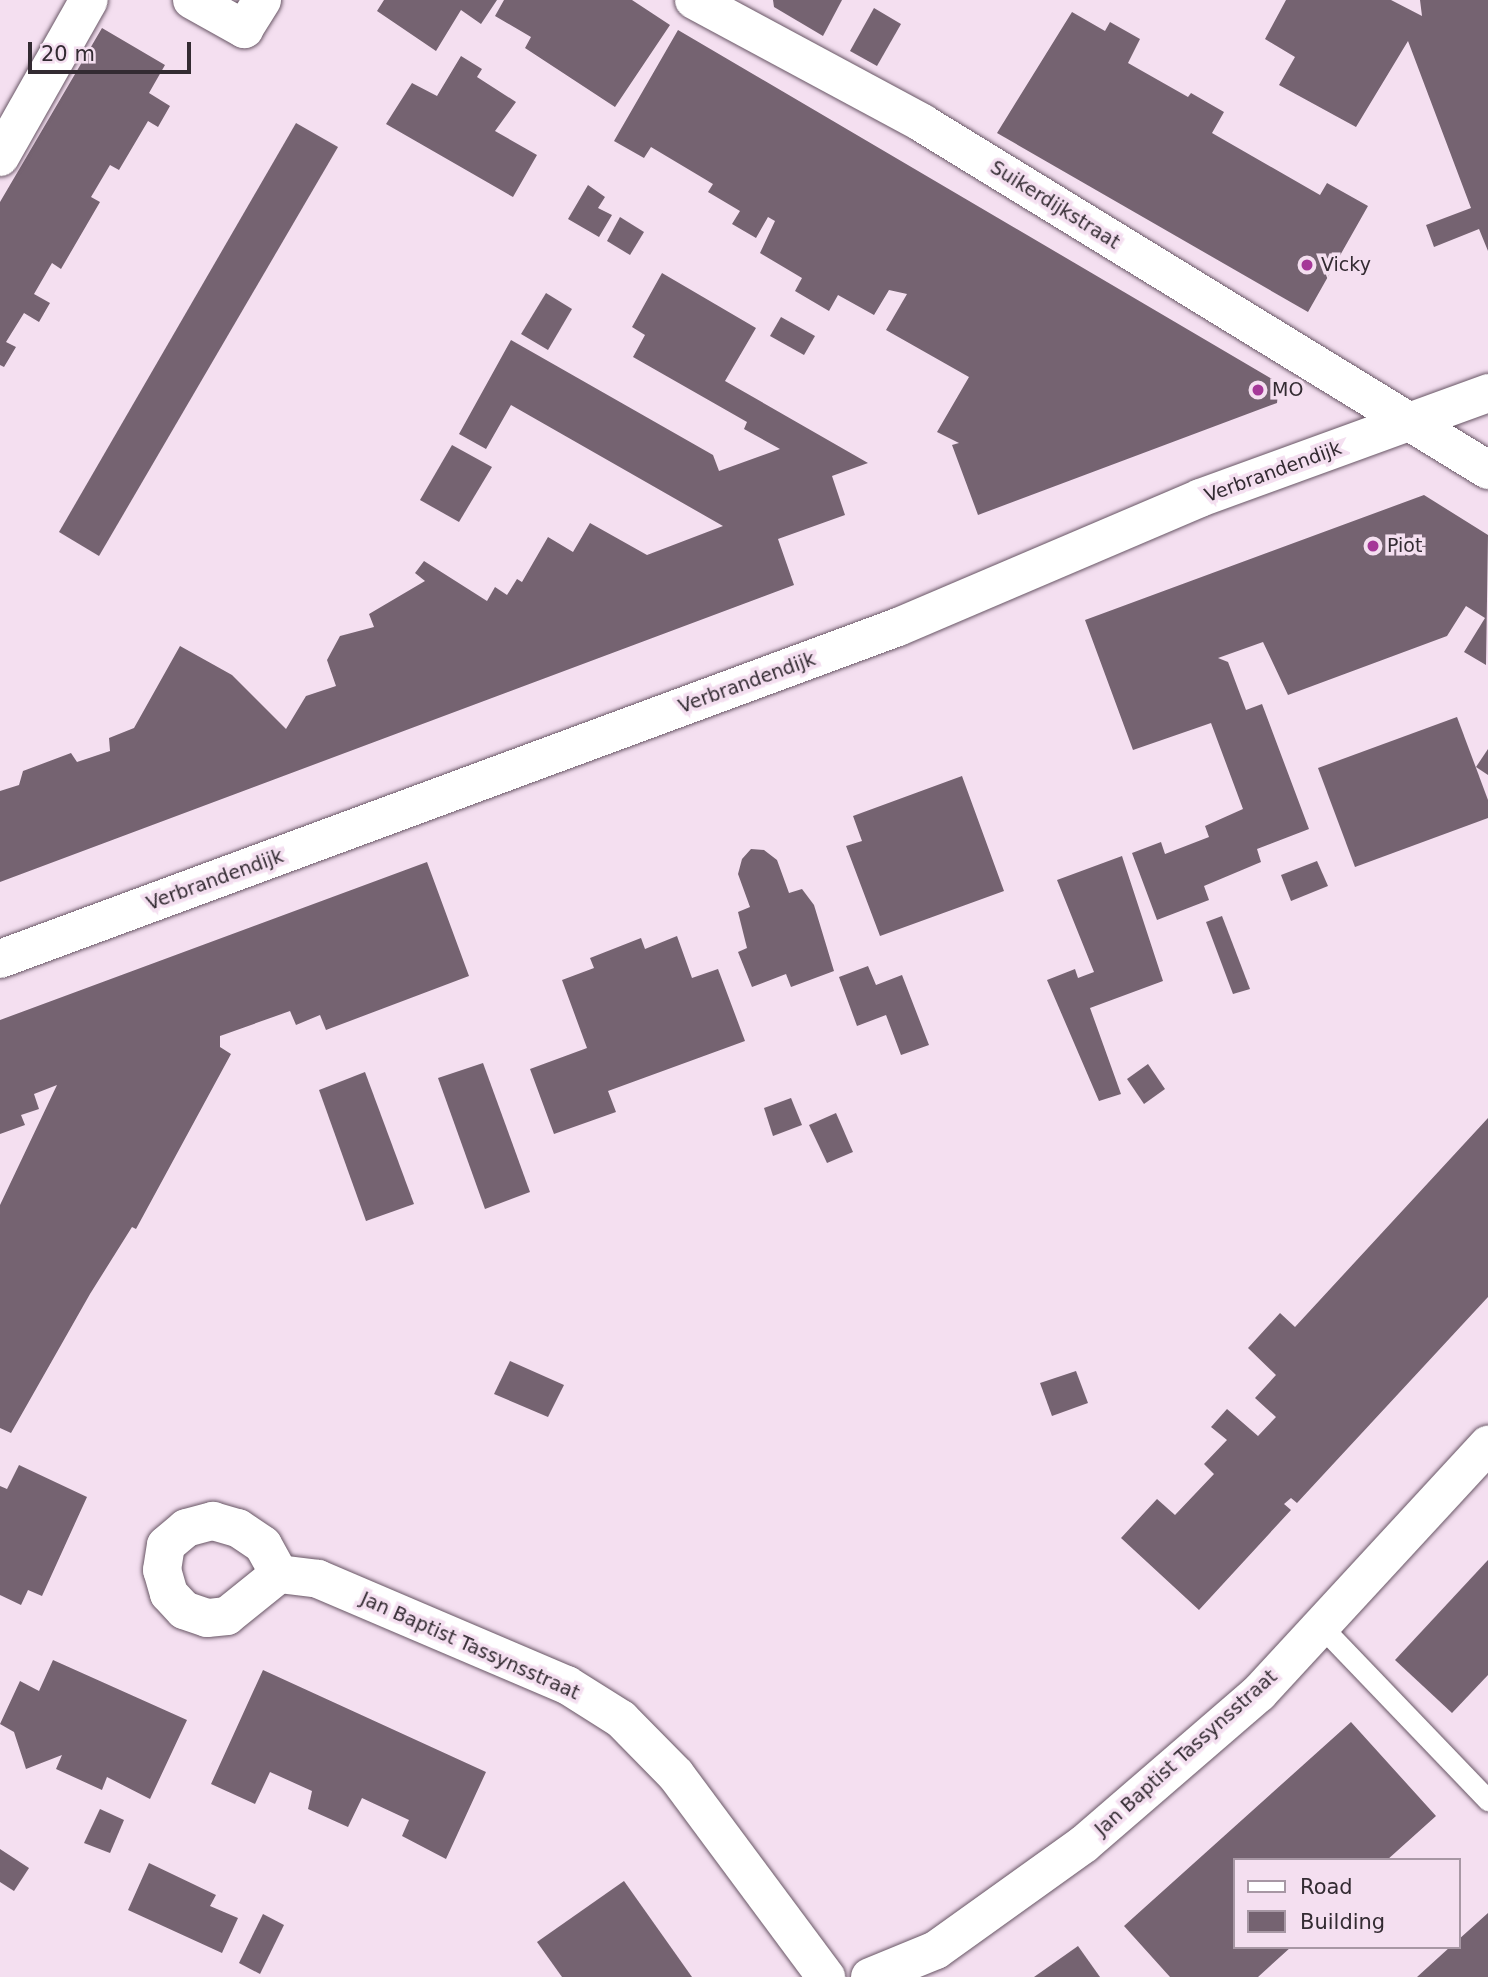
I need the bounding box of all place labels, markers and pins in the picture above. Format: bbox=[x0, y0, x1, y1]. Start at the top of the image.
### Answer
place label: Vicky bbox=[1321, 254, 1371, 276]
marker: Vicky bbox=[1299, 257, 1315, 273]
place label: MO bbox=[1272, 379, 1303, 401]
marker: MO bbox=[1250, 382, 1266, 398]
place label: Piot bbox=[1387, 535, 1422, 557]
marker: Piot bbox=[1365, 538, 1381, 554]

